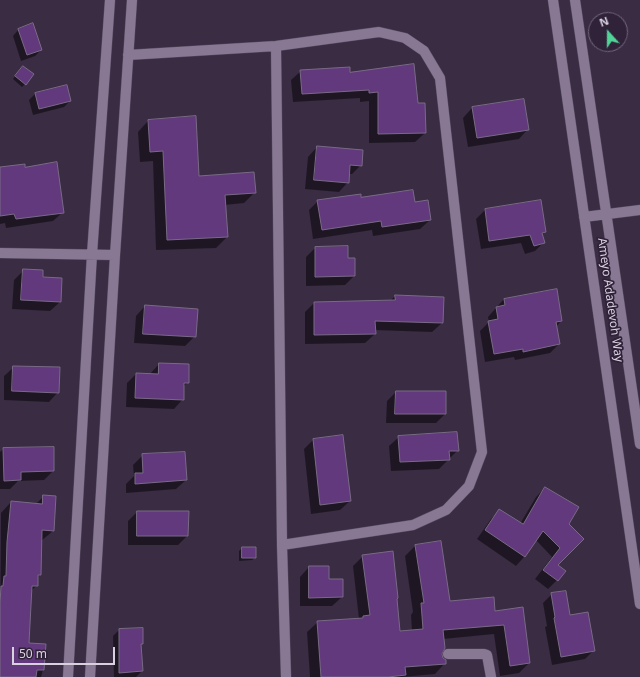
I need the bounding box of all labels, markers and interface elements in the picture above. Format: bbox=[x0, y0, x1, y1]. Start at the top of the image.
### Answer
north arrow bbox=[588, 12, 628, 52]
text: N bbox=[597, 13, 611, 30]
street label: Ameyo Adadevoh Way bbox=[594, 237, 626, 363]
scale bar bbox=[14, 639, 117, 665]
text: 50 m bbox=[19, 645, 47, 662]

